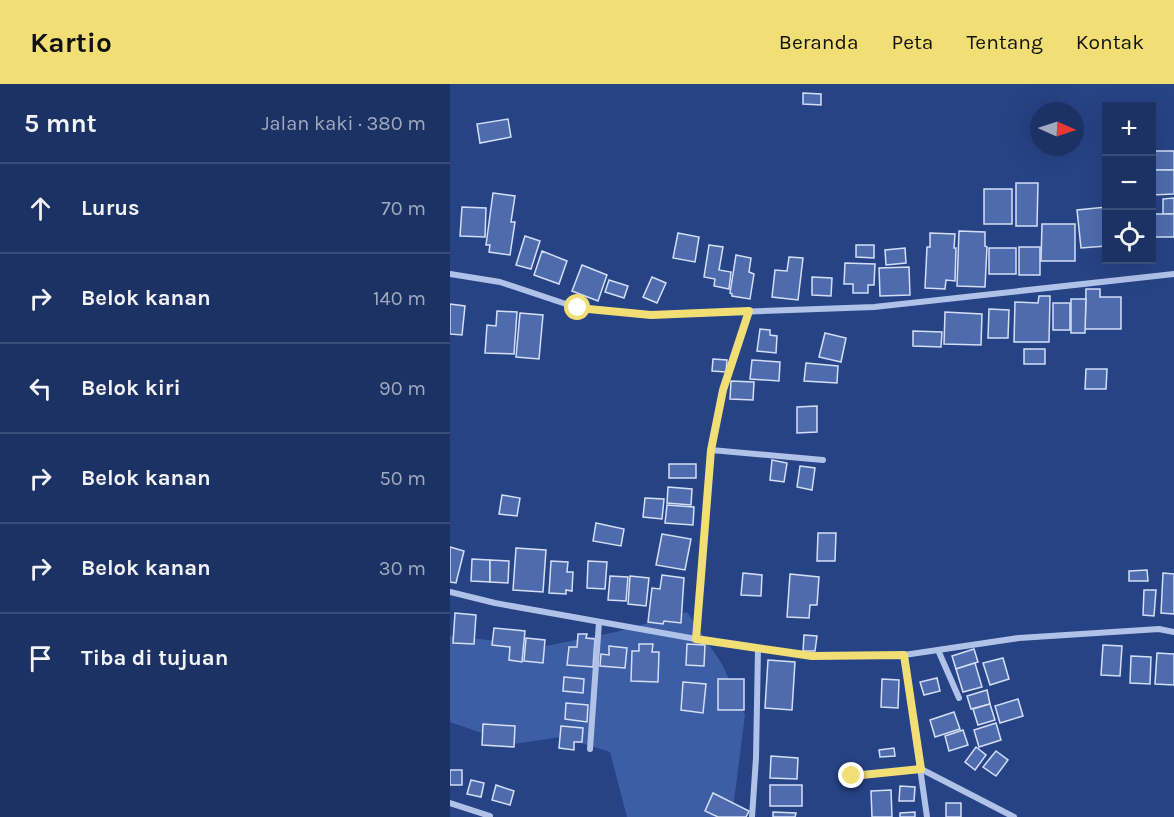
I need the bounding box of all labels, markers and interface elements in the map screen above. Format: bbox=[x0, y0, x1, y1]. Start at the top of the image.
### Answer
text: Kartio bbox=[30, 26, 112, 59]
text: Beranda bbox=[779, 30, 859, 54]
text: Peta bbox=[892, 30, 933, 54]
text: Tentang bbox=[966, 30, 1043, 54]
text: Kontak bbox=[1076, 30, 1144, 54]
north arrow bbox=[1030, 102, 1084, 156]
map controls bbox=[1102, 102, 1156, 264]
button: + bbox=[1102, 102, 1156, 156]
text: 5 mnt bbox=[24, 108, 97, 139]
text: Jalan kaki · 380 m bbox=[261, 112, 426, 135]
button: − bbox=[1102, 156, 1156, 210]
icon: ahead bbox=[24, 192, 57, 225]
text: Lurus bbox=[81, 195, 140, 221]
text: 70 m bbox=[381, 197, 426, 220]
button: locate bbox=[1102, 210, 1156, 264]
icon: right bbox=[24, 282, 57, 315]
text: Belok kanan bbox=[81, 285, 211, 311]
text: 140 m bbox=[373, 287, 426, 310]
route start bbox=[564, 294, 590, 320]
icon: left bbox=[24, 372, 57, 405]
text: Belok kiri bbox=[81, 375, 181, 401]
text: 90 m bbox=[379, 377, 426, 400]
icon: right bbox=[24, 462, 57, 495]
text: Belok kanan bbox=[81, 465, 211, 491]
text: 50 m bbox=[379, 467, 426, 490]
icon: right bbox=[24, 552, 57, 585]
text: Belok kanan bbox=[81, 555, 211, 581]
text: 30 m bbox=[379, 557, 426, 580]
icon: arrive bbox=[24, 642, 57, 675]
text: Tiba di tujuan bbox=[81, 645, 228, 671]
route end bbox=[838, 762, 864, 788]

